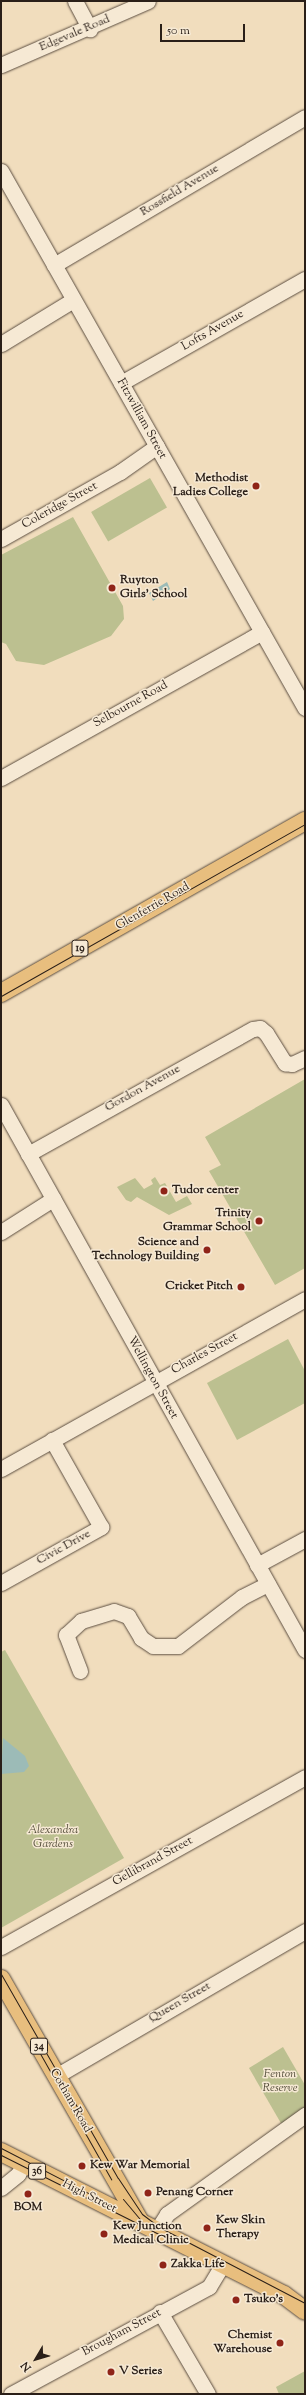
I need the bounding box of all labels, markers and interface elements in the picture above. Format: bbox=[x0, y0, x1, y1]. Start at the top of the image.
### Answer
street label: Edgevale Road bbox=[38, 13, 112, 55]
scale bar bbox=[162, 16, 247, 42]
text: 50 m bbox=[167, 22, 190, 40]
street label: Rossfield Avenue bbox=[138, 162, 222, 220]
street label: Lofts Avenue bbox=[179, 307, 247, 355]
street label: Fitzwilliam Street bbox=[113, 376, 169, 462]
place label: Methodist Ladies College bbox=[173, 472, 248, 500]
street label: Coleridge Street bbox=[20, 479, 100, 533]
marker: Methodist Ladies College bbox=[251, 481, 261, 491]
place label: Ruyton Girls' School bbox=[120, 574, 187, 602]
marker: Ruyton Girls' School bbox=[107, 583, 117, 593]
street label: Selbourne Road bbox=[91, 679, 171, 731]
street label: Glenferrie Road bbox=[114, 880, 192, 934]
road number: 19 bbox=[71, 939, 89, 957]
street label: Gordon Avenue bbox=[103, 1062, 183, 1116]
place label: Tudor center bbox=[172, 1184, 239, 1198]
marker: Tudor center bbox=[159, 1186, 169, 1196]
place label: Trinity Grammar School bbox=[163, 1207, 251, 1235]
marker: Trinity Grammar School bbox=[254, 1216, 264, 1226]
place label: Science and Technology Building bbox=[92, 1236, 199, 1264]
marker: Science and Technology Building bbox=[202, 1245, 212, 1255]
place label: Cricket Pitch bbox=[165, 1280, 233, 1294]
marker: Cricket Pitch bbox=[236, 1282, 246, 1292]
street label: Charles Street bbox=[169, 1330, 241, 1378]
street label: Wellington Street bbox=[123, 1334, 181, 1422]
street label: Civic Drive bbox=[35, 1527, 93, 1569]
park label: Alexandra Gardens bbox=[28, 1824, 78, 1852]
street label: Gellibrand Street bbox=[110, 1834, 196, 1890]
street label: Queen Street bbox=[147, 1980, 213, 2026]
road number: 34 bbox=[30, 2037, 48, 2055]
street label: Cotham Road bbox=[46, 2066, 94, 2136]
park label: Fenton Reserve bbox=[262, 2068, 298, 2096]
place label: Kew War Memorial bbox=[90, 2159, 190, 2173]
marker: Kew War Memorial bbox=[77, 2161, 87, 2171]
road number: 36 bbox=[28, 2162, 46, 2180]
street label: High Street bbox=[59, 2177, 119, 2217]
place label: Penang Corner bbox=[156, 2186, 233, 2200]
marker: Penang Corner bbox=[143, 2188, 153, 2198]
marker: BOM bbox=[23, 2189, 33, 2199]
place label: BOM bbox=[14, 2201, 42, 2215]
place label: Kew Skin Therapy bbox=[216, 2214, 265, 2242]
place label: Kew Junction Medical Clinic bbox=[113, 2220, 189, 2248]
marker: Kew Skin Therapy bbox=[201, 2222, 213, 2234]
marker: Kew Junction Medical Clinic bbox=[98, 2228, 110, 2240]
place label: Zakka Life bbox=[171, 2258, 225, 2272]
marker: Zakka Life bbox=[158, 2260, 168, 2270]
place label: Tsuko's bbox=[244, 2293, 283, 2307]
marker: Tsuko's bbox=[231, 2295, 241, 2305]
street label: Brougham Street bbox=[80, 2306, 164, 2360]
place label: Chemist Warehouse bbox=[213, 2329, 272, 2357]
marker: Chemist Warehouse bbox=[275, 2338, 285, 2348]
north arrow bbox=[16, 2339, 56, 2379]
text: N bbox=[18, 2358, 36, 2375]
place label: V Series bbox=[119, 2365, 162, 2379]
marker: V Series bbox=[106, 2367, 116, 2377]

